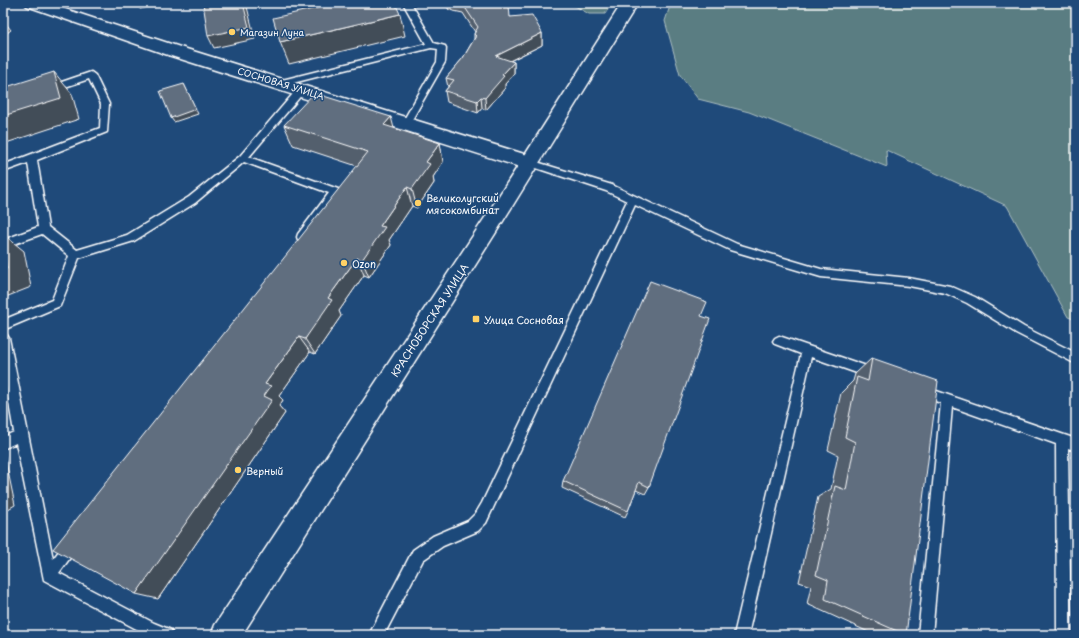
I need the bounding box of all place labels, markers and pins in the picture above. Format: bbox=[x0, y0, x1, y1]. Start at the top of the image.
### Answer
place label: Магазин Луна bbox=[240, 25, 305, 39]
marker: Магазин Луна bbox=[227, 27, 237, 37]
place label: Великолугский мясокомбинат bbox=[426, 190, 500, 217]
marker: Великолугский мясокомбинат bbox=[413, 198, 423, 208]
place label: Ozon bbox=[352, 256, 376, 271]
marker: Ozon bbox=[339, 258, 349, 268]
place label: Улица Сосновая bbox=[484, 312, 564, 327]
marker: Улица Сосновая bbox=[471, 314, 481, 324]
place label: Верный bbox=[246, 463, 284, 478]
marker: Верный bbox=[233, 465, 243, 475]

